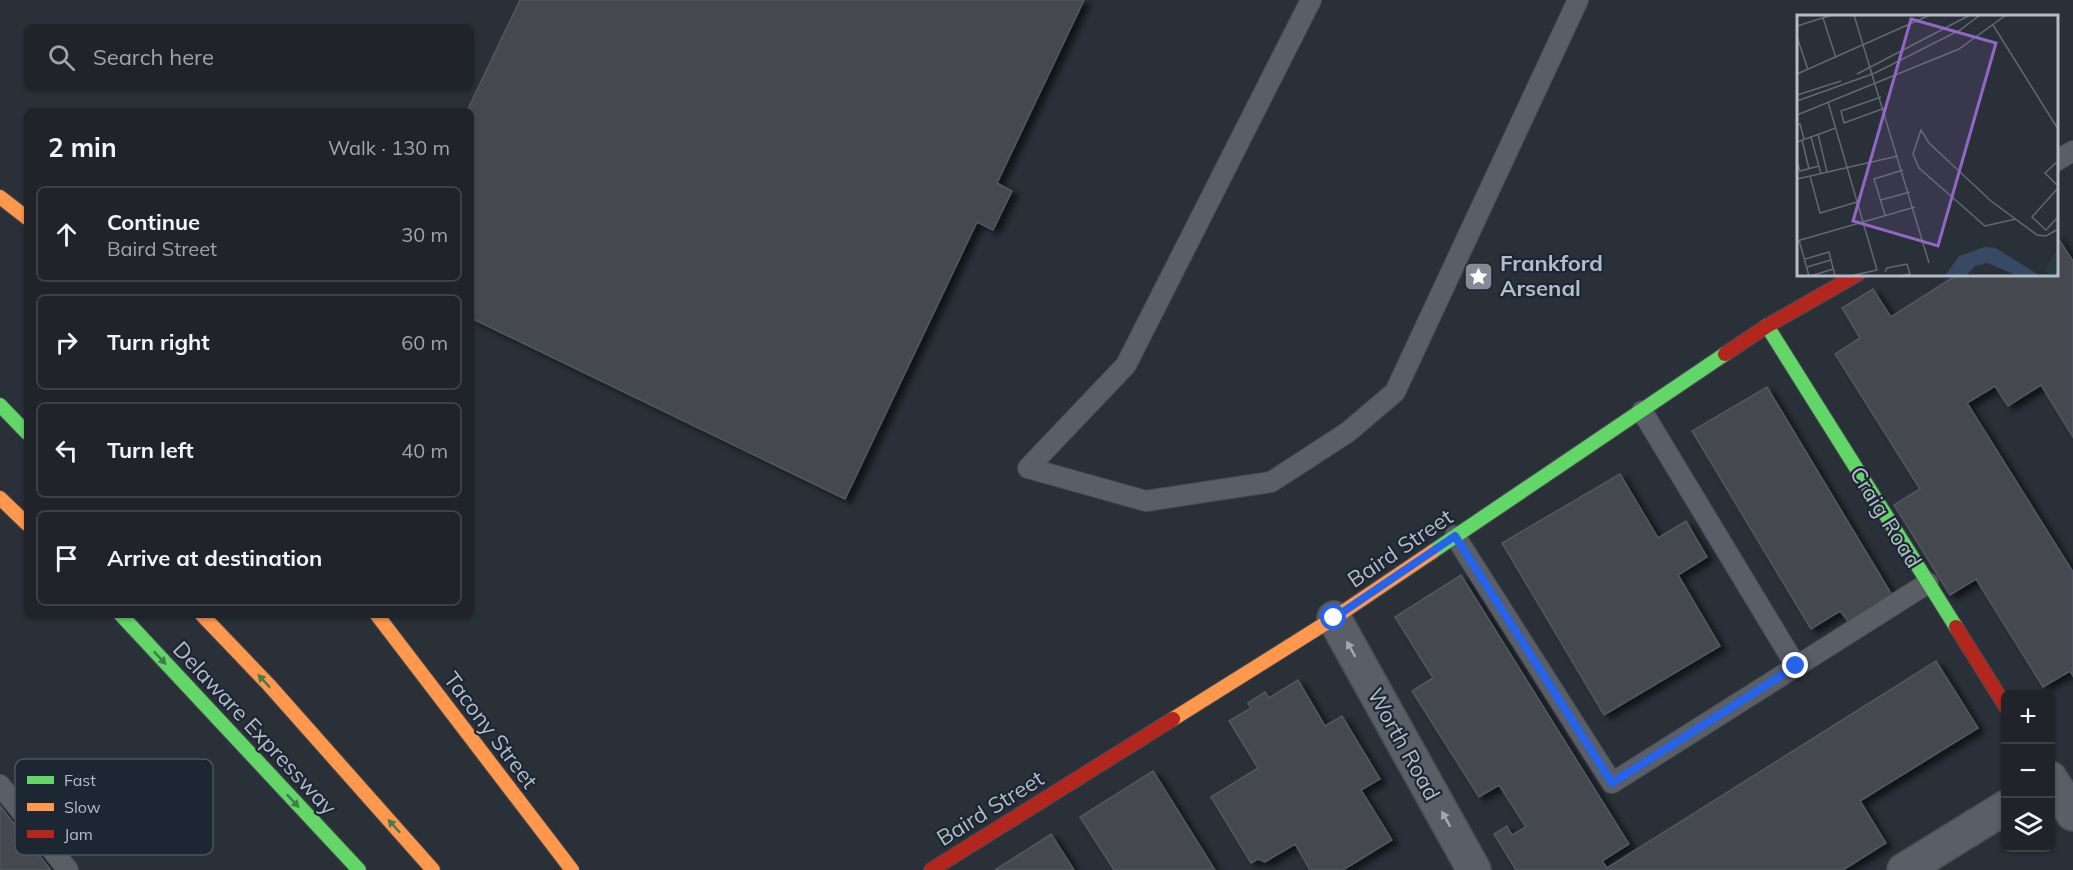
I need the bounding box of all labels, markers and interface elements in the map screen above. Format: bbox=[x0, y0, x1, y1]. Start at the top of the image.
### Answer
inset map bbox=[1797, 15, 2058, 276]
search box bbox=[24, 24, 474, 90]
icon: search bbox=[45, 41, 78, 74]
text: Search here bbox=[93, 43, 214, 71]
text: 2 min bbox=[48, 131, 117, 164]
text: Walk · 130 m bbox=[328, 135, 450, 160]
text: Continue bbox=[107, 208, 200, 236]
icon: ahead bbox=[50, 218, 83, 251]
text: 30 m bbox=[401, 222, 448, 247]
text: Baird Street bbox=[107, 236, 217, 261]
place label: Frankford Arsenal bbox=[1500, 249, 1603, 302]
place icon: Frankford Arsenal bbox=[1463, 260, 1495, 292]
icon: right bbox=[50, 326, 83, 359]
text: Turn right bbox=[107, 328, 210, 356]
text: 60 m bbox=[401, 330, 448, 355]
icon: left bbox=[50, 434, 83, 467]
text: Turn left bbox=[107, 436, 194, 464]
text: 40 m bbox=[401, 438, 448, 463]
street label: Craig Road bbox=[1844, 461, 1928, 573]
street label: Baird Street bbox=[1342, 502, 1458, 593]
icon: arrive bbox=[50, 542, 83, 575]
text: Arrive at destination bbox=[107, 544, 322, 572]
route start bbox=[1320, 604, 1346, 630]
street label: Delaware Expressway bbox=[167, 635, 343, 821]
one-way arrow bbox=[1346, 640, 1356, 657]
one-way arrow bbox=[153, 650, 166, 665]
route end bbox=[1782, 652, 1808, 678]
street label: Tacony Street bbox=[438, 666, 544, 794]
one-way arrow bbox=[258, 674, 272, 688]
street label: Worth Road bbox=[1362, 683, 1446, 805]
map controls bbox=[2001, 690, 2055, 852]
button: + bbox=[2001, 690, 2055, 744]
button: − bbox=[2001, 744, 2055, 798]
legend bbox=[15, 759, 213, 855]
street label: Baird Street bbox=[931, 764, 1049, 852]
text: Fast bbox=[64, 770, 96, 790]
one-way arrow bbox=[286, 793, 300, 808]
text: Slow bbox=[64, 797, 101, 817]
button: layers bbox=[2001, 798, 2055, 852]
one-way arrow bbox=[1441, 810, 1451, 827]
one-way arrow bbox=[388, 819, 401, 834]
text: Jam bbox=[64, 824, 93, 844]

